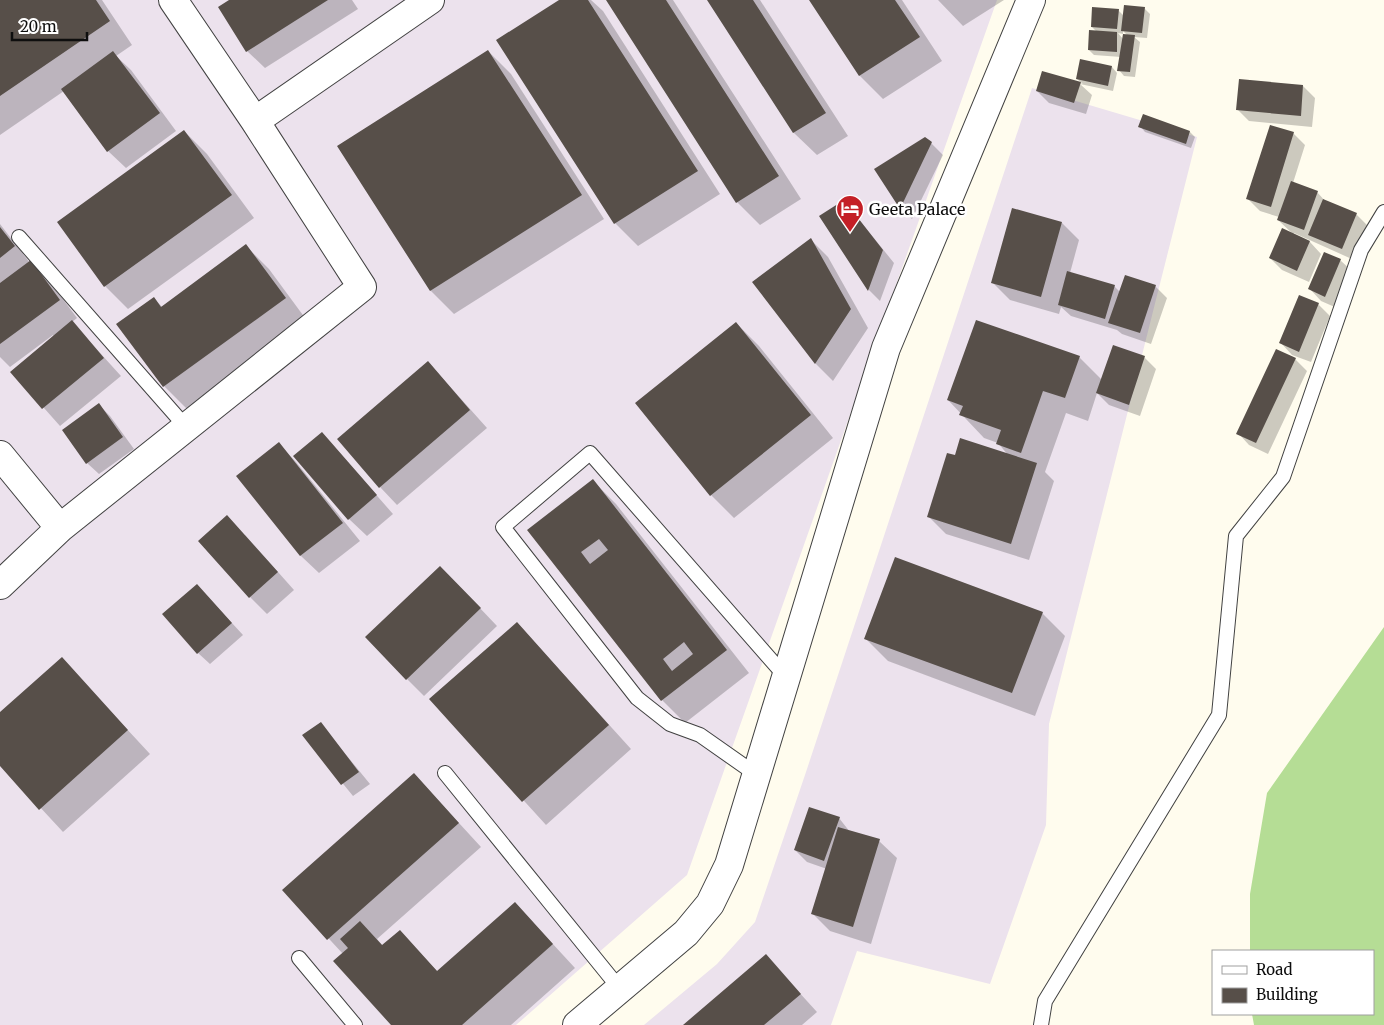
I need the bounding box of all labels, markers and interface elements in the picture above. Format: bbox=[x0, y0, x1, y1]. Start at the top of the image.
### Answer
scale bar bbox=[12, 10, 88, 42]
text: 20 m bbox=[20, 17, 57, 36]
hotel icon: Geeta Palace bbox=[835, 194, 865, 233]
place label: Geeta Palace bbox=[869, 199, 965, 219]
legend bbox=[1212, 950, 1374, 1015]
text: Road bbox=[1256, 960, 1292, 979]
text: Building bbox=[1256, 985, 1318, 1004]

